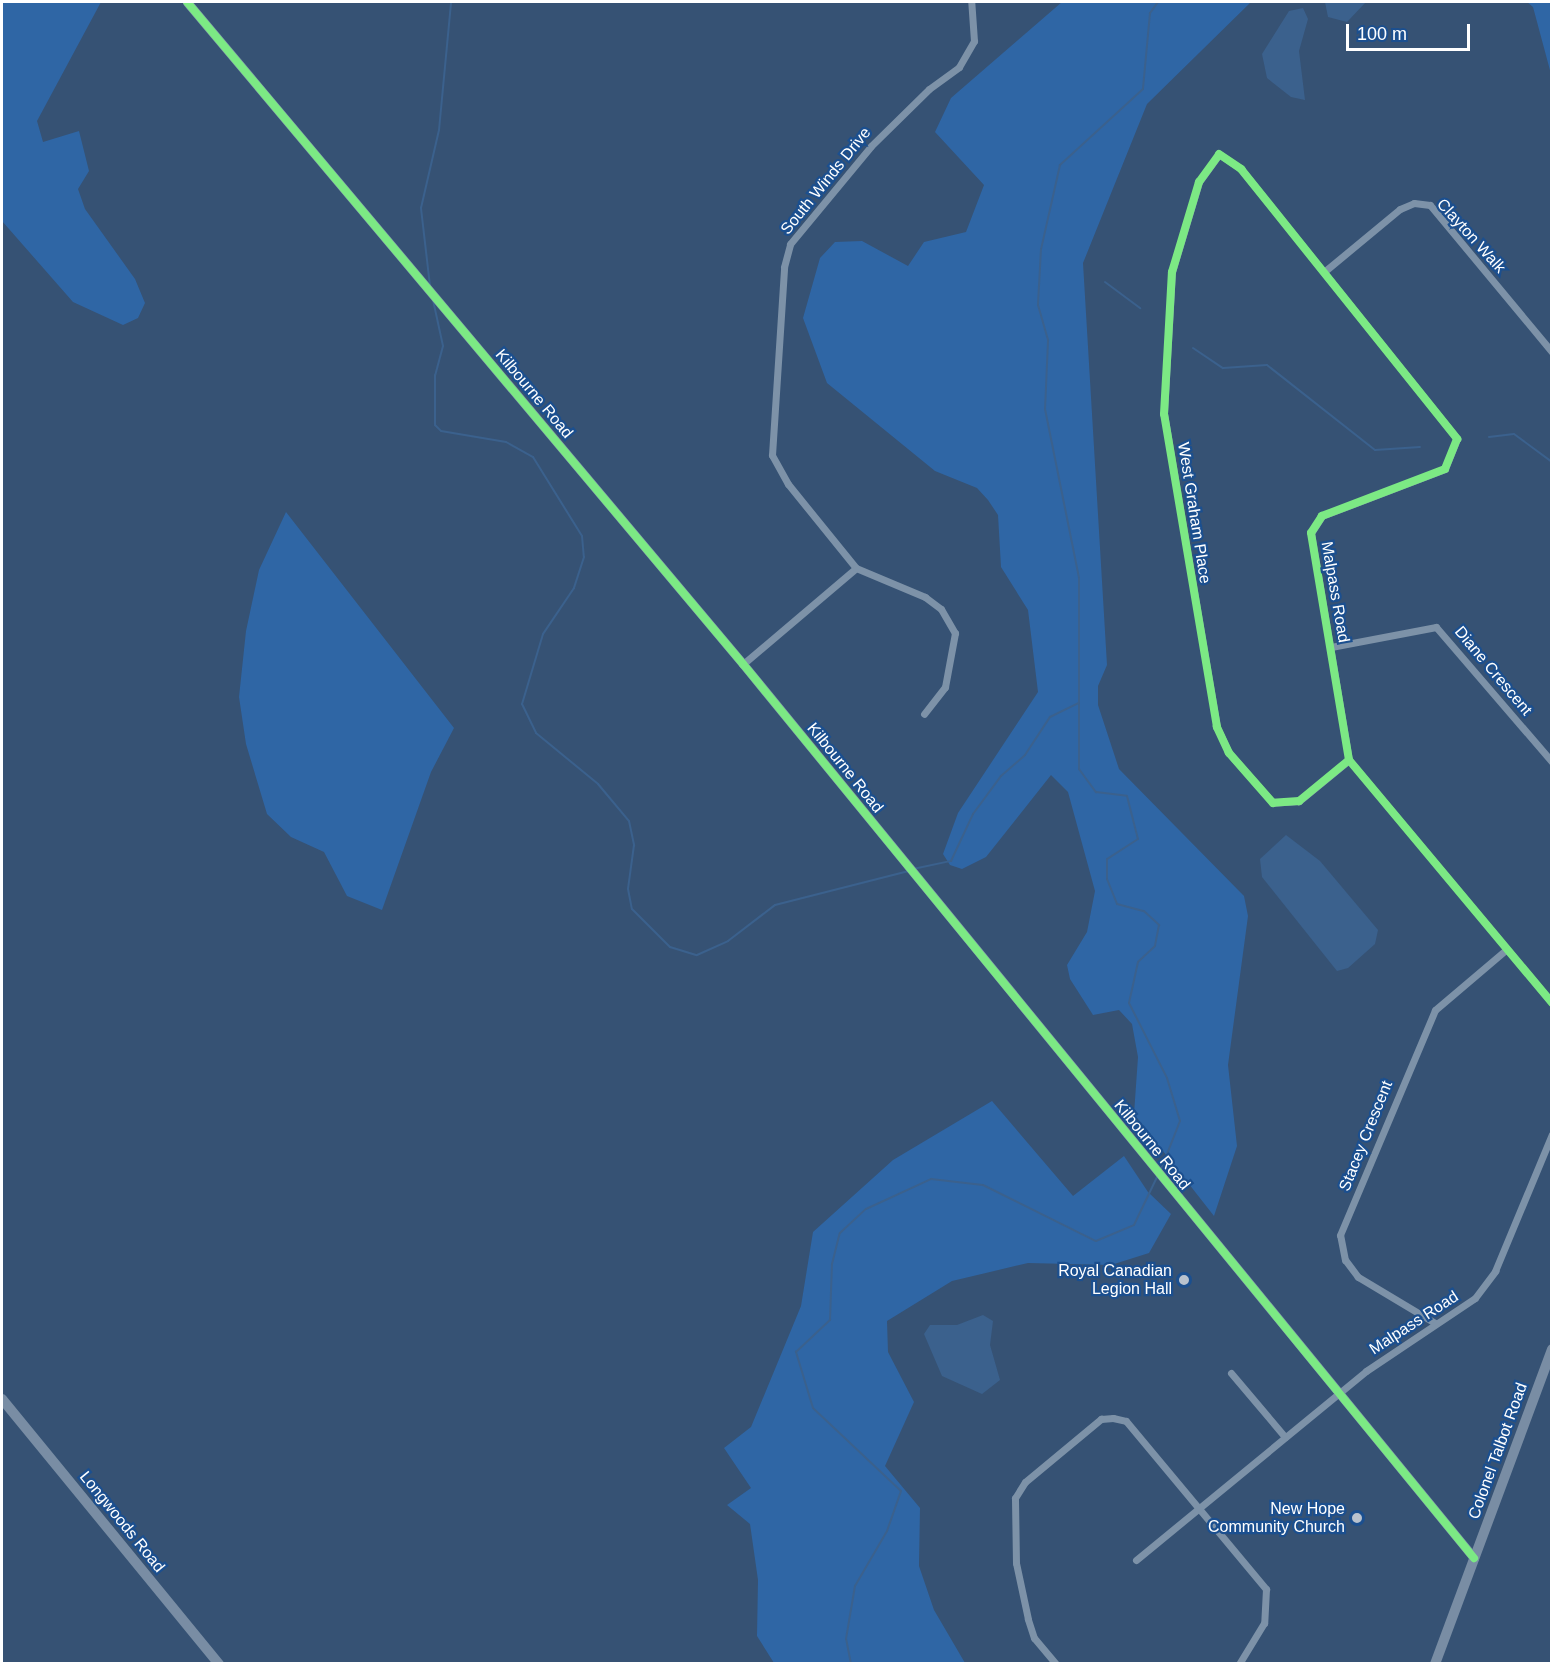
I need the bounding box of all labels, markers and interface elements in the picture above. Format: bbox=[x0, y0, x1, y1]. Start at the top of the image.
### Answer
scale bar bbox=[1349, 12, 1474, 50]
text: 100 m bbox=[1357, 24, 1407, 44]
street label: South Winds Drive bbox=[777, 123, 875, 239]
street label: Clayton Walk bbox=[1433, 195, 1509, 277]
street label: Kilbourne Road bbox=[491, 346, 577, 442]
street label: West Graham Place bbox=[1173, 441, 1215, 585]
street label: Malpass Road bbox=[1317, 540, 1353, 644]
street label: Diane Crescent bbox=[1450, 623, 1536, 719]
street label: Kilbourne Road bbox=[803, 719, 887, 817]
street label: Stacey Crescent bbox=[1335, 1078, 1397, 1194]
street label: Kilbourne Road bbox=[1110, 1096, 1194, 1194]
place label: Royal Canadian Legion Hall bbox=[1058, 1261, 1172, 1299]
marker: Royal Canadian Legion Hall bbox=[1177, 1273, 1191, 1287]
street label: Malpass Road bbox=[1366, 1287, 1462, 1359]
street label: Colonel Talbot Road bbox=[1464, 1380, 1532, 1522]
street label: Longwoods Road bbox=[75, 1468, 169, 1576]
place label: New Hope Community Church bbox=[1208, 1499, 1345, 1537]
marker: New Hope Community Church bbox=[1350, 1511, 1364, 1525]

